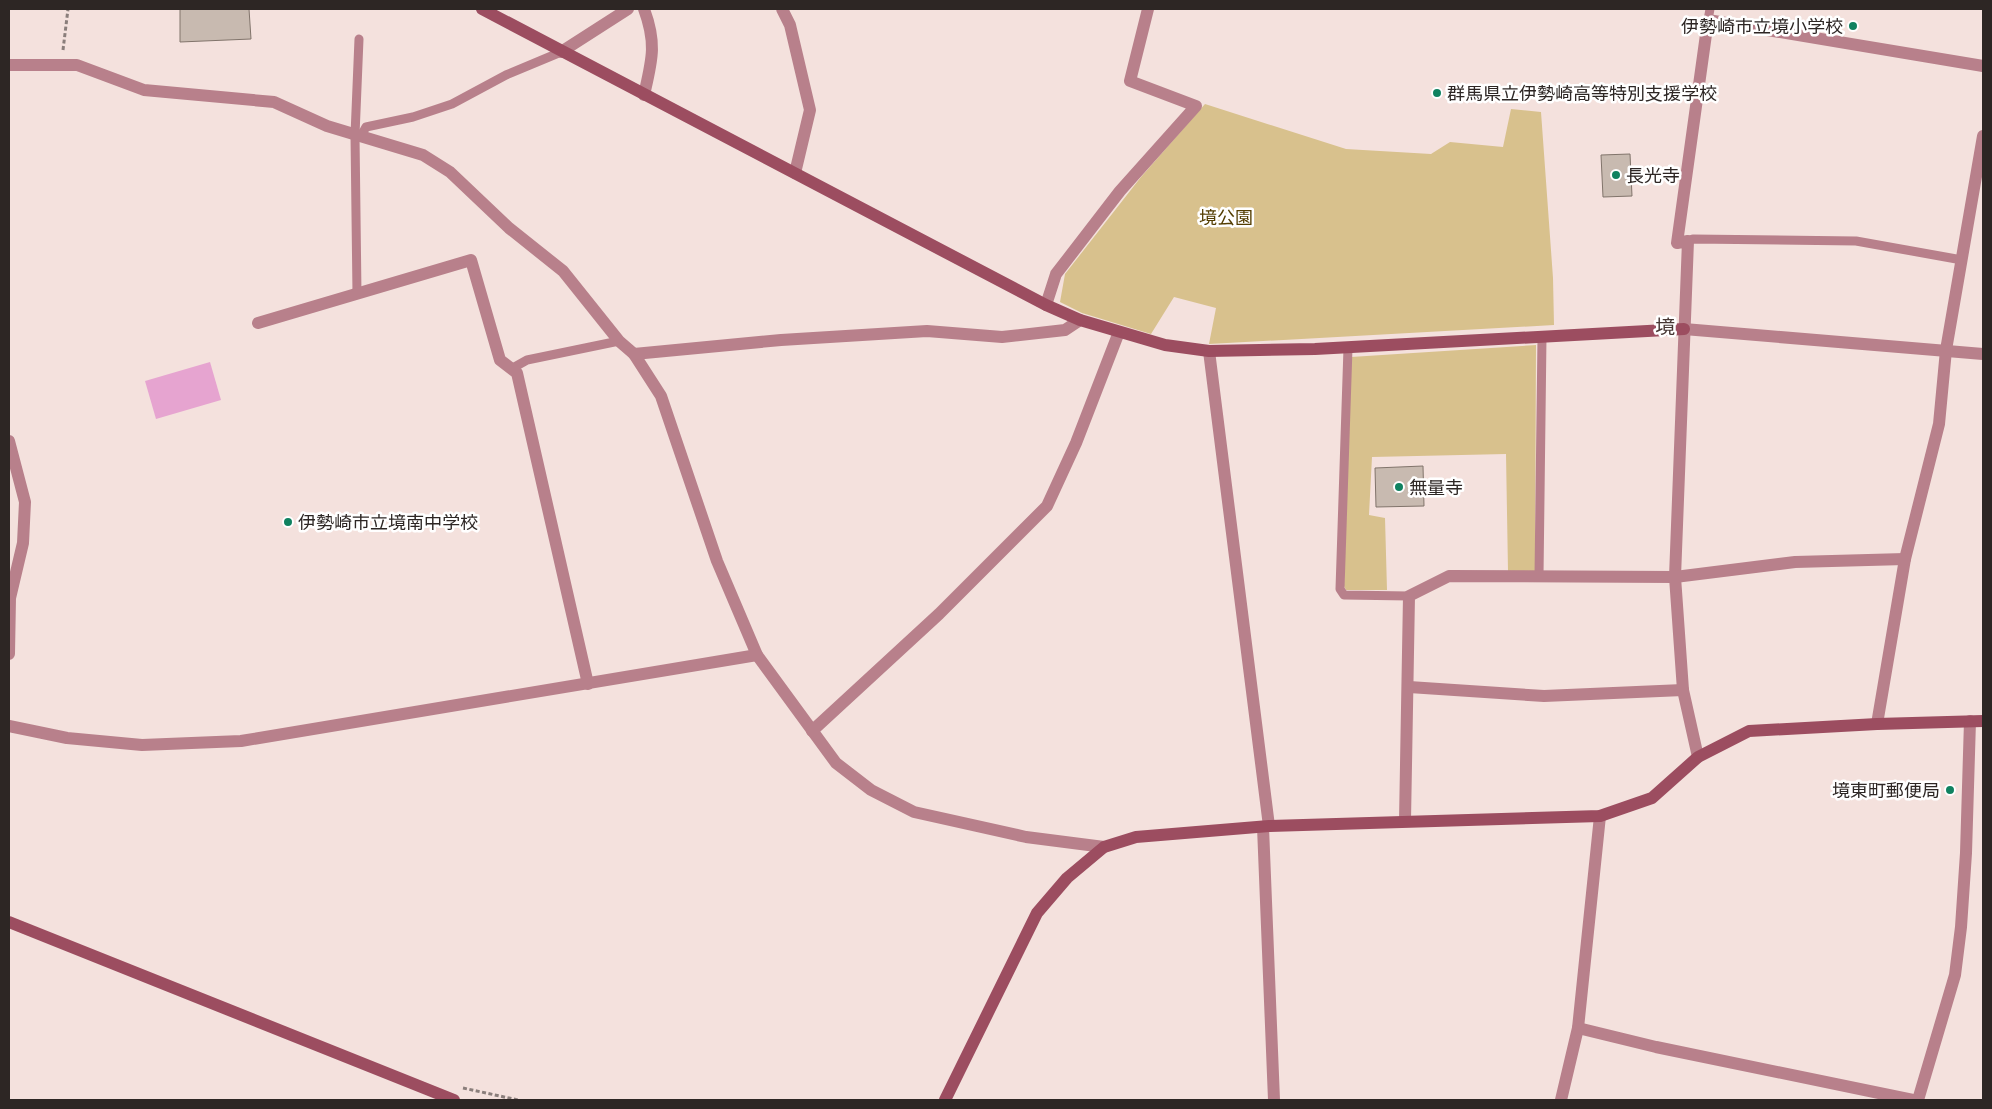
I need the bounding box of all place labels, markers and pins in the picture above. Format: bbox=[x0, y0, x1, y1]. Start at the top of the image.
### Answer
place label: 伊勢崎市立境小学校 bbox=[1681, 16, 1843, 37]
marker: 伊勢崎市立境小学校 bbox=[1847, 20, 1859, 32]
place label: 群馬県立伊勢崎高等特別支援学校 bbox=[1447, 83, 1717, 104]
marker: 群馬県立伊勢崎高等特別支援学校 bbox=[1431, 87, 1443, 99]
place label: 長光寺 bbox=[1626, 165, 1680, 186]
marker: 長光寺 bbox=[1610, 169, 1622, 181]
place label: 無量寺 bbox=[1409, 477, 1463, 498]
marker: 無量寺 bbox=[1393, 481, 1405, 493]
place label: 伊勢崎市立境南中学校 bbox=[298, 512, 478, 533]
marker: 伊勢崎市立境南中学校 bbox=[282, 516, 294, 528]
place label: 境東町郵便局 bbox=[1832, 780, 1940, 801]
marker: 境東町郵便局 bbox=[1944, 784, 1956, 796]

